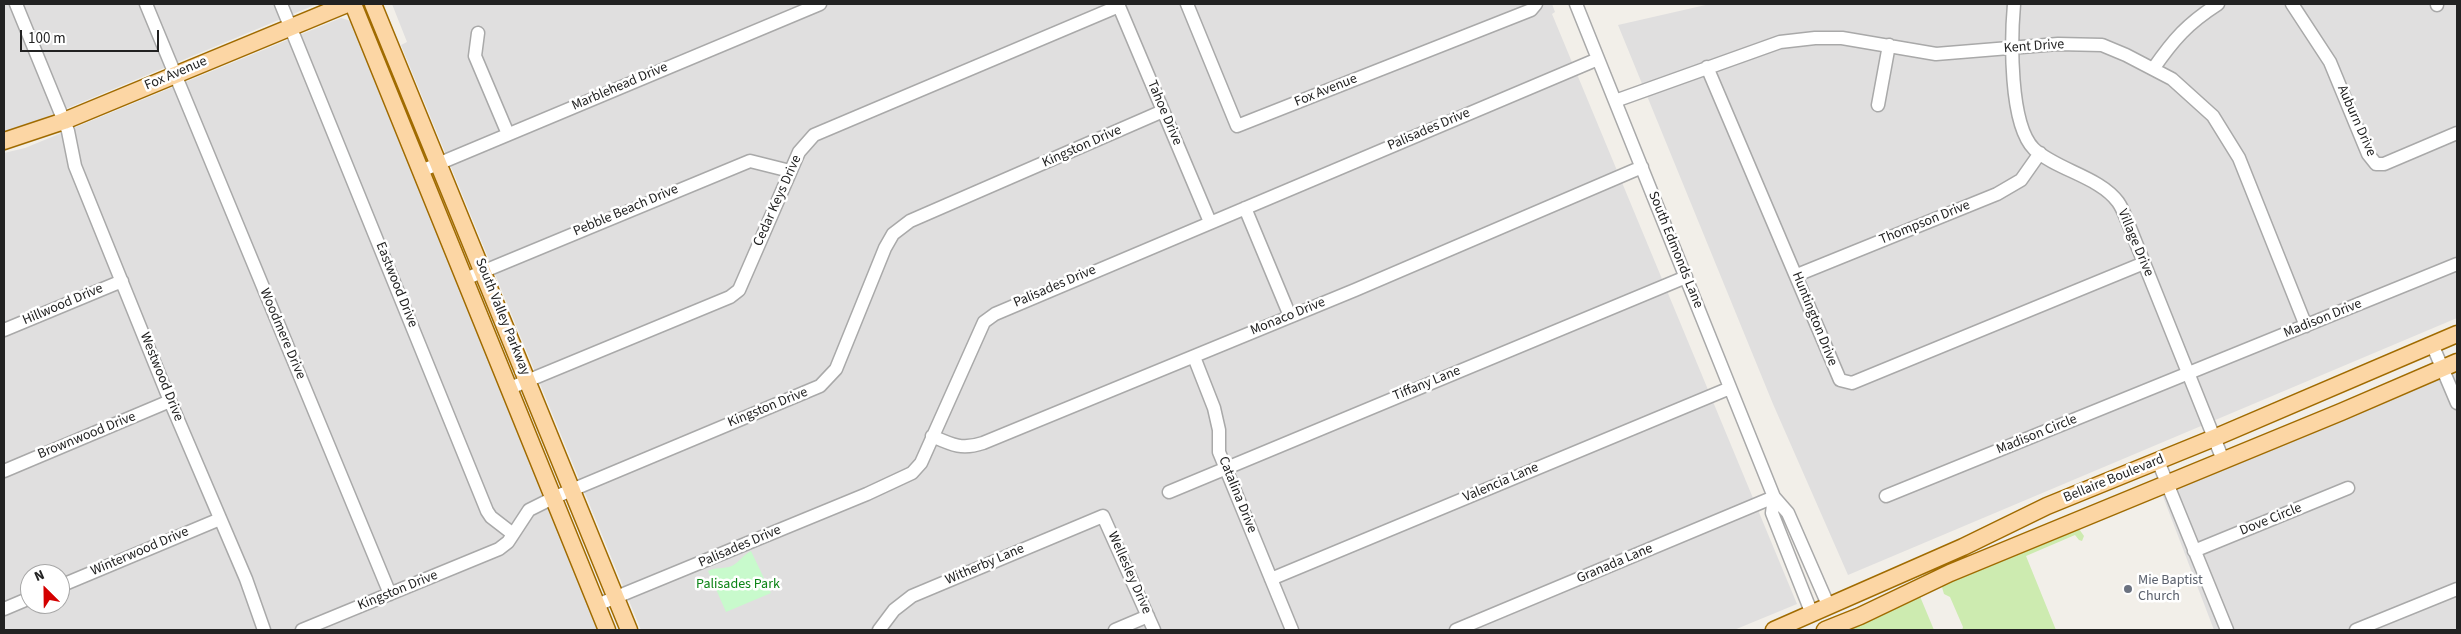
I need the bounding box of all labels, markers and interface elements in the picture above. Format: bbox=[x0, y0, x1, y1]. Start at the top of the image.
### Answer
scale bar bbox=[22, 20, 161, 52]
text: 100 m bbox=[28, 28, 66, 49]
street label: Kent Drive bbox=[2003, 37, 2065, 57]
street label: Fox Avenue bbox=[142, 53, 210, 95]
street label: Marblehead Drive bbox=[569, 59, 671, 115]
street label: Fox Avenue bbox=[1292, 71, 1360, 111]
street label: Tahoe Drive bbox=[1143, 78, 1185, 148]
street label: Auburn Drive bbox=[2333, 83, 2379, 159]
street label: Palisades Drive bbox=[1385, 105, 1473, 155]
street label: Kingston Drive bbox=[1040, 122, 1124, 172]
street label: Cedar Keys Drive bbox=[750, 153, 806, 249]
street label: Pebble Beach Drive bbox=[571, 181, 681, 241]
street label: South Edmonds Lane bbox=[1644, 189, 1706, 311]
street label: Thompson Drive bbox=[1877, 197, 1973, 249]
street label: Village Drive bbox=[2113, 207, 2157, 279]
street label: Eastwood Drive bbox=[371, 240, 421, 330]
street label: South Valley Parkway bbox=[471, 256, 533, 378]
street label: Palisades Drive bbox=[1011, 262, 1099, 312]
street label: Huntington Drive bbox=[1787, 269, 1841, 369]
street label: Hillwood Drive bbox=[20, 281, 106, 329]
street label: Woodmere Drive bbox=[255, 286, 309, 382]
street label: Monaco Drive bbox=[1248, 294, 1328, 340]
street label: Madison Drive bbox=[2282, 296, 2364, 342]
street label: Westwood Drive bbox=[136, 330, 186, 424]
street label: Tiffany Lane bbox=[1391, 363, 1463, 405]
street label: Kingston Drive bbox=[726, 384, 810, 432]
street label: Brownwood Drive bbox=[35, 409, 139, 463]
street label: Madison Circle bbox=[1994, 411, 2080, 459]
street label: Bellaire Boulevard bbox=[2061, 451, 2167, 507]
street label: Catalina Drive bbox=[1214, 454, 1260, 536]
street label: Valencia Lane bbox=[1461, 460, 1541, 506]
street label: Dove Circle bbox=[2238, 500, 2304, 540]
street label: Palisades Drive bbox=[696, 522, 784, 572]
street label: Winterwood Drive bbox=[88, 524, 192, 580]
street label: Wellesley Drive bbox=[1103, 529, 1155, 617]
street label: Granada Lane bbox=[1574, 540, 1656, 588]
street label: Witherby Lane bbox=[943, 541, 1027, 589]
north arrow bbox=[20, 564, 70, 614]
text: N bbox=[31, 565, 48, 587]
street label: Kingston Drive bbox=[356, 567, 440, 615]
place label: Mie Baptist Church bbox=[2138, 573, 2203, 606]
park label: Palisades Park bbox=[696, 577, 780, 593]
marker: Mie Baptist Church bbox=[2122, 583, 2134, 595]

